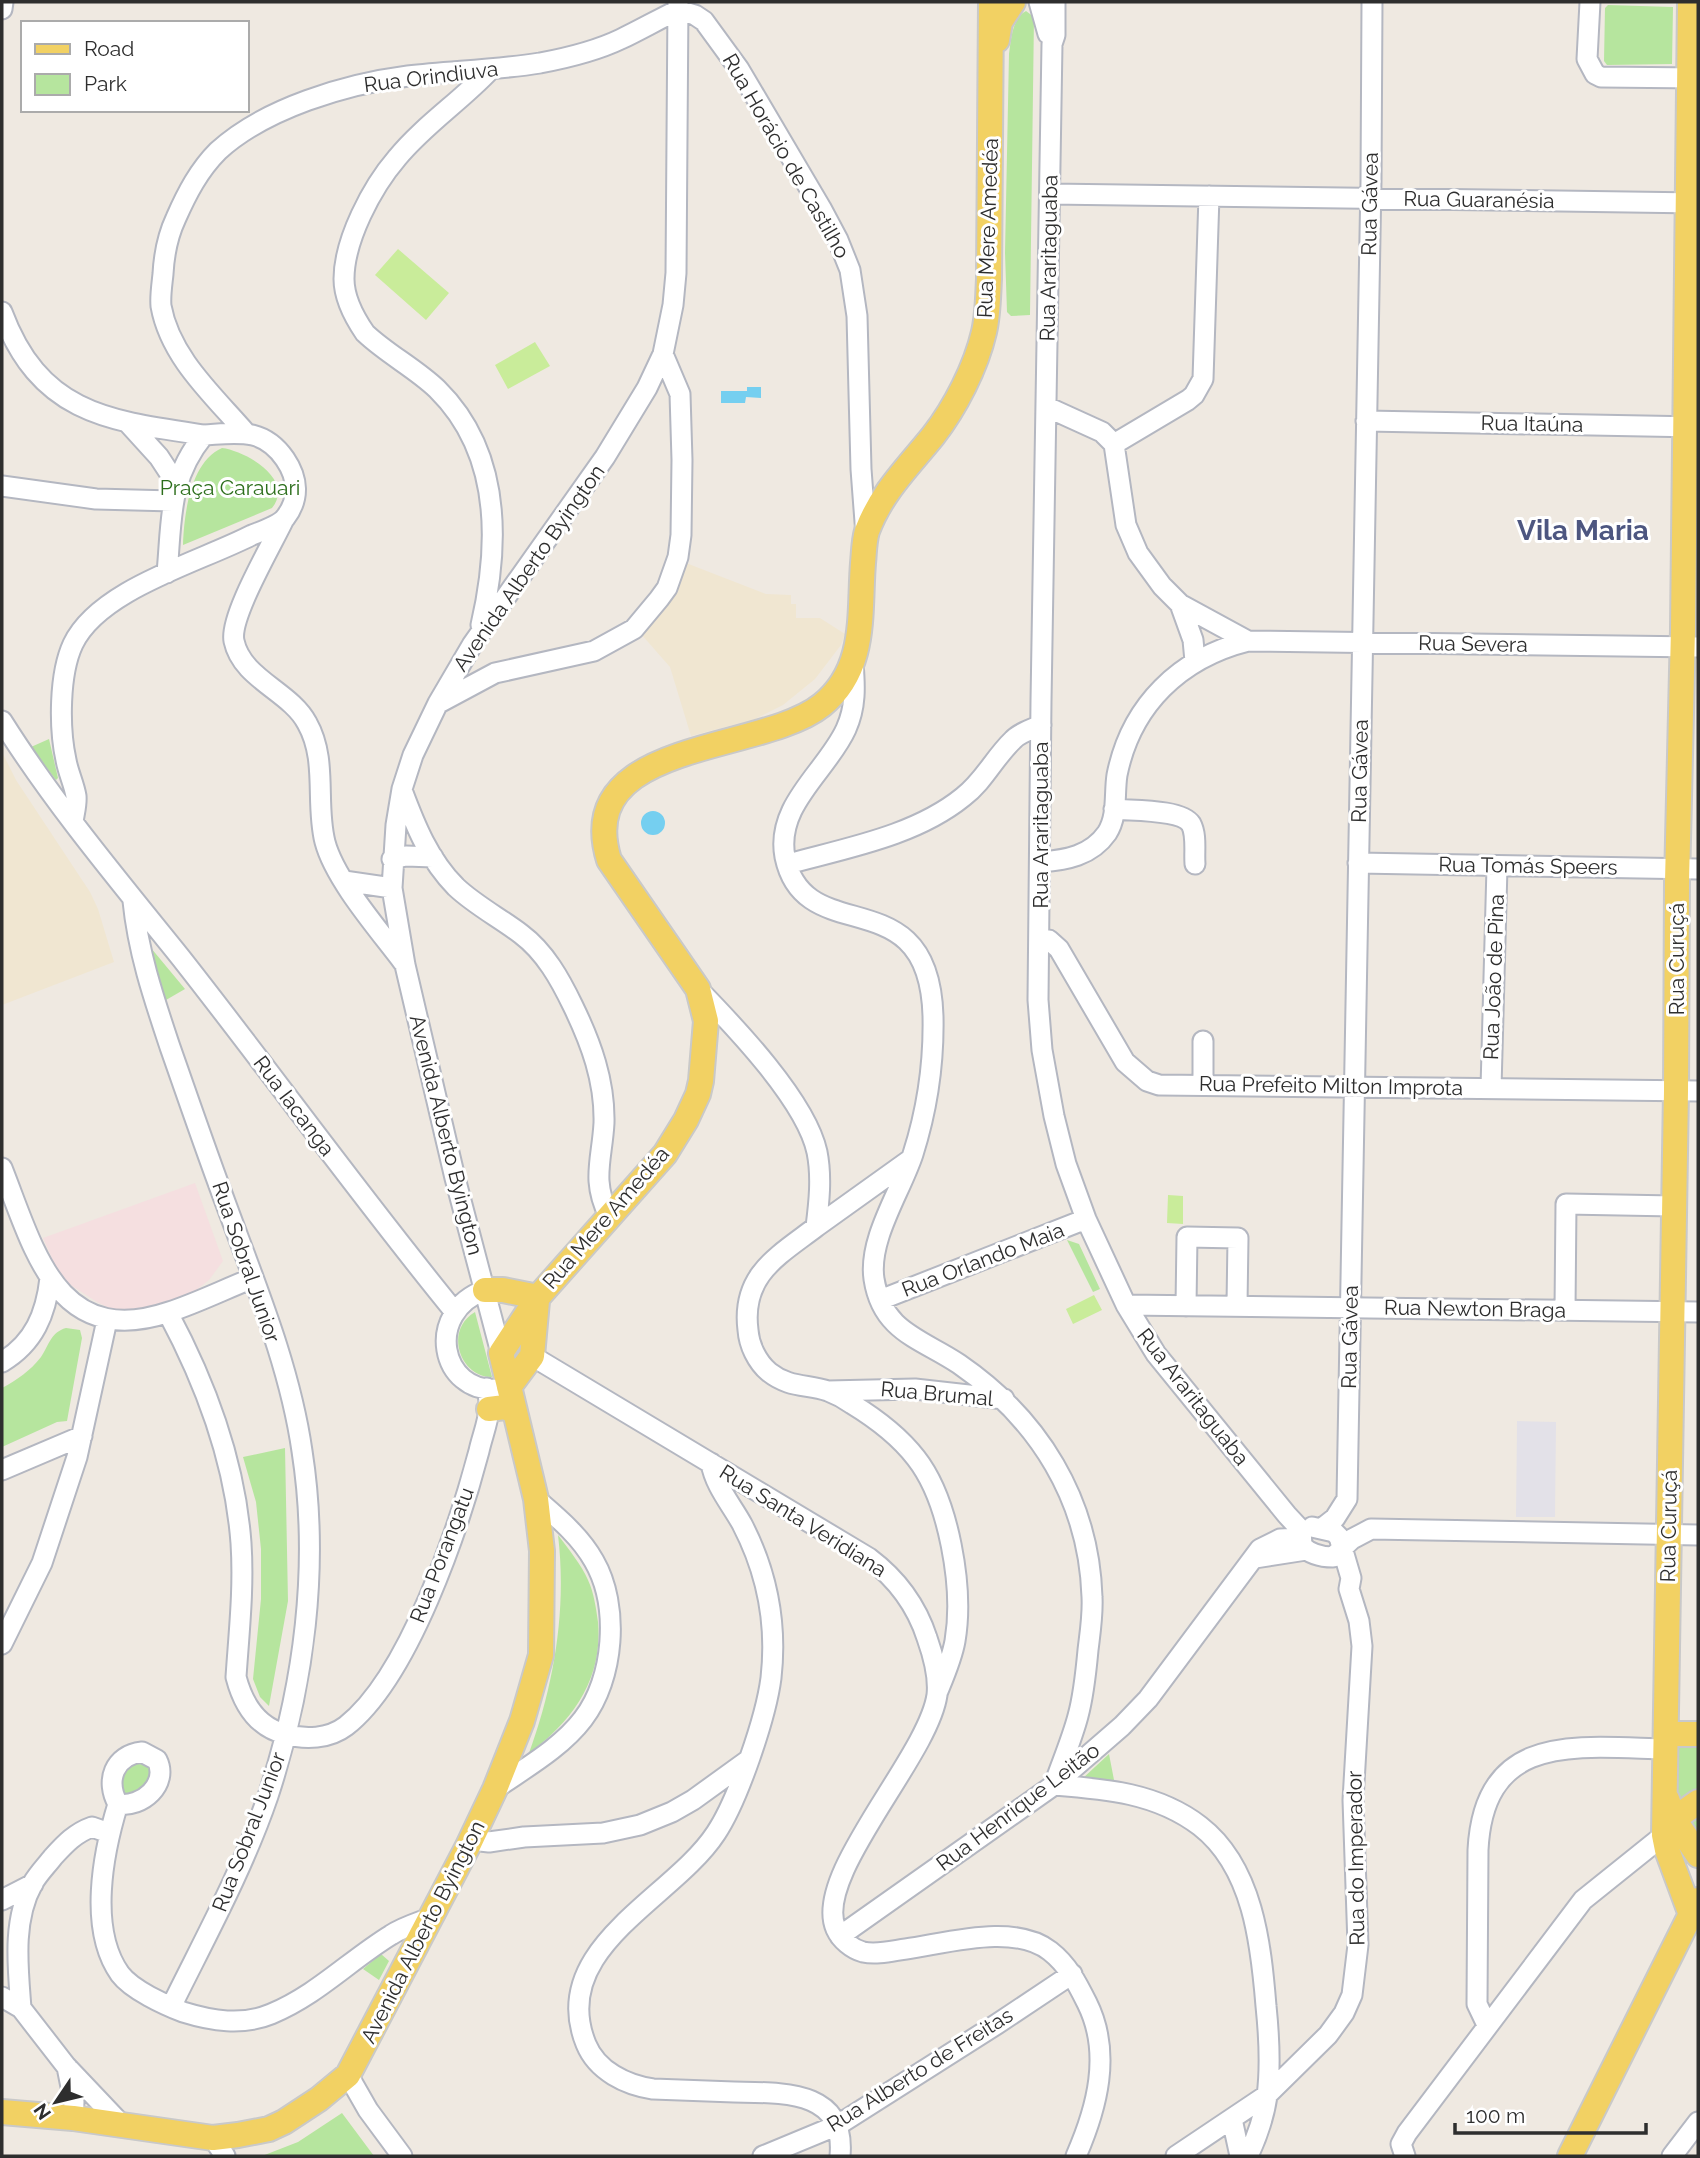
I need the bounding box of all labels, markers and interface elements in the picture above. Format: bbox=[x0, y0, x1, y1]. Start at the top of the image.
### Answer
legend bbox=[21, 21, 248, 112]
text: Road bbox=[84, 36, 134, 61]
street label: Rua Horácio de Castilho bbox=[718, 49, 855, 263]
street label: Rua Orindiuva bbox=[362, 56, 500, 97]
text: Park bbox=[84, 71, 127, 96]
street label: Rua Mere Amedéa bbox=[972, 138, 1003, 318]
street label: Rua Gávea bbox=[1356, 152, 1383, 256]
street label: Rua Araritaguaba bbox=[1035, 174, 1062, 342]
street label: Rua Guaranésia bbox=[1403, 186, 1555, 213]
street label: Rua Itaúna bbox=[1481, 410, 1584, 437]
street label: Avenida Alberto Byington bbox=[448, 460, 610, 676]
park label: Praça Carauari bbox=[160, 475, 300, 500]
district label: Vila Maria bbox=[1517, 514, 1649, 547]
street label: Rua Severa bbox=[1418, 630, 1528, 657]
street label: Rua Gávea bbox=[1346, 719, 1373, 823]
street label: Rua Araritaguaba bbox=[1028, 742, 1053, 908]
street label: Rua Tomás Speers bbox=[1438, 851, 1618, 880]
street label: Rua João de Pina bbox=[1478, 894, 1509, 1060]
street label: Rua Curuçá bbox=[1664, 903, 1689, 1015]
street label: Avenida Alberto Byington bbox=[405, 1012, 488, 1258]
street label: Rua Iacanga bbox=[249, 1051, 340, 1161]
street label: Rua Prefeito Milton Improta bbox=[1199, 1071, 1463, 1100]
street label: Rua Mere Amedéa bbox=[537, 1142, 674, 1294]
street label: Rua Sobral Junior bbox=[207, 1178, 286, 1346]
street label: Rua Orlando Maia bbox=[898, 1217, 1068, 1302]
street label: Rua Gávea bbox=[1336, 1285, 1363, 1389]
street label: Rua Newton Braga bbox=[1384, 1294, 1566, 1323]
street label: Rua Araritaguaba bbox=[1132, 1323, 1255, 1470]
street label: Rua Brumal bbox=[880, 1376, 995, 1411]
street label: Rua Santa Veridiana bbox=[715, 1459, 891, 1582]
street label: Rua Curuçá bbox=[1655, 1470, 1682, 1582]
street label: Rua Porangatu bbox=[404, 1484, 479, 1626]
street label: Rua Henrique Leitão bbox=[931, 1737, 1104, 1876]
street label: Rua Sobral Junior bbox=[207, 1748, 291, 1915]
street label: Rua do Imperador bbox=[1341, 1770, 1370, 1946]
street label: Avenida Alberto Byington bbox=[355, 1816, 490, 2047]
street label: Rua Alberto de Freitas bbox=[822, 2002, 1017, 2137]
north arrow bbox=[21, 2067, 91, 2137]
scale bar bbox=[1455, 2092, 1646, 2136]
text: N bbox=[29, 2100, 55, 2124]
text: 100 m bbox=[1466, 2103, 1525, 2128]

